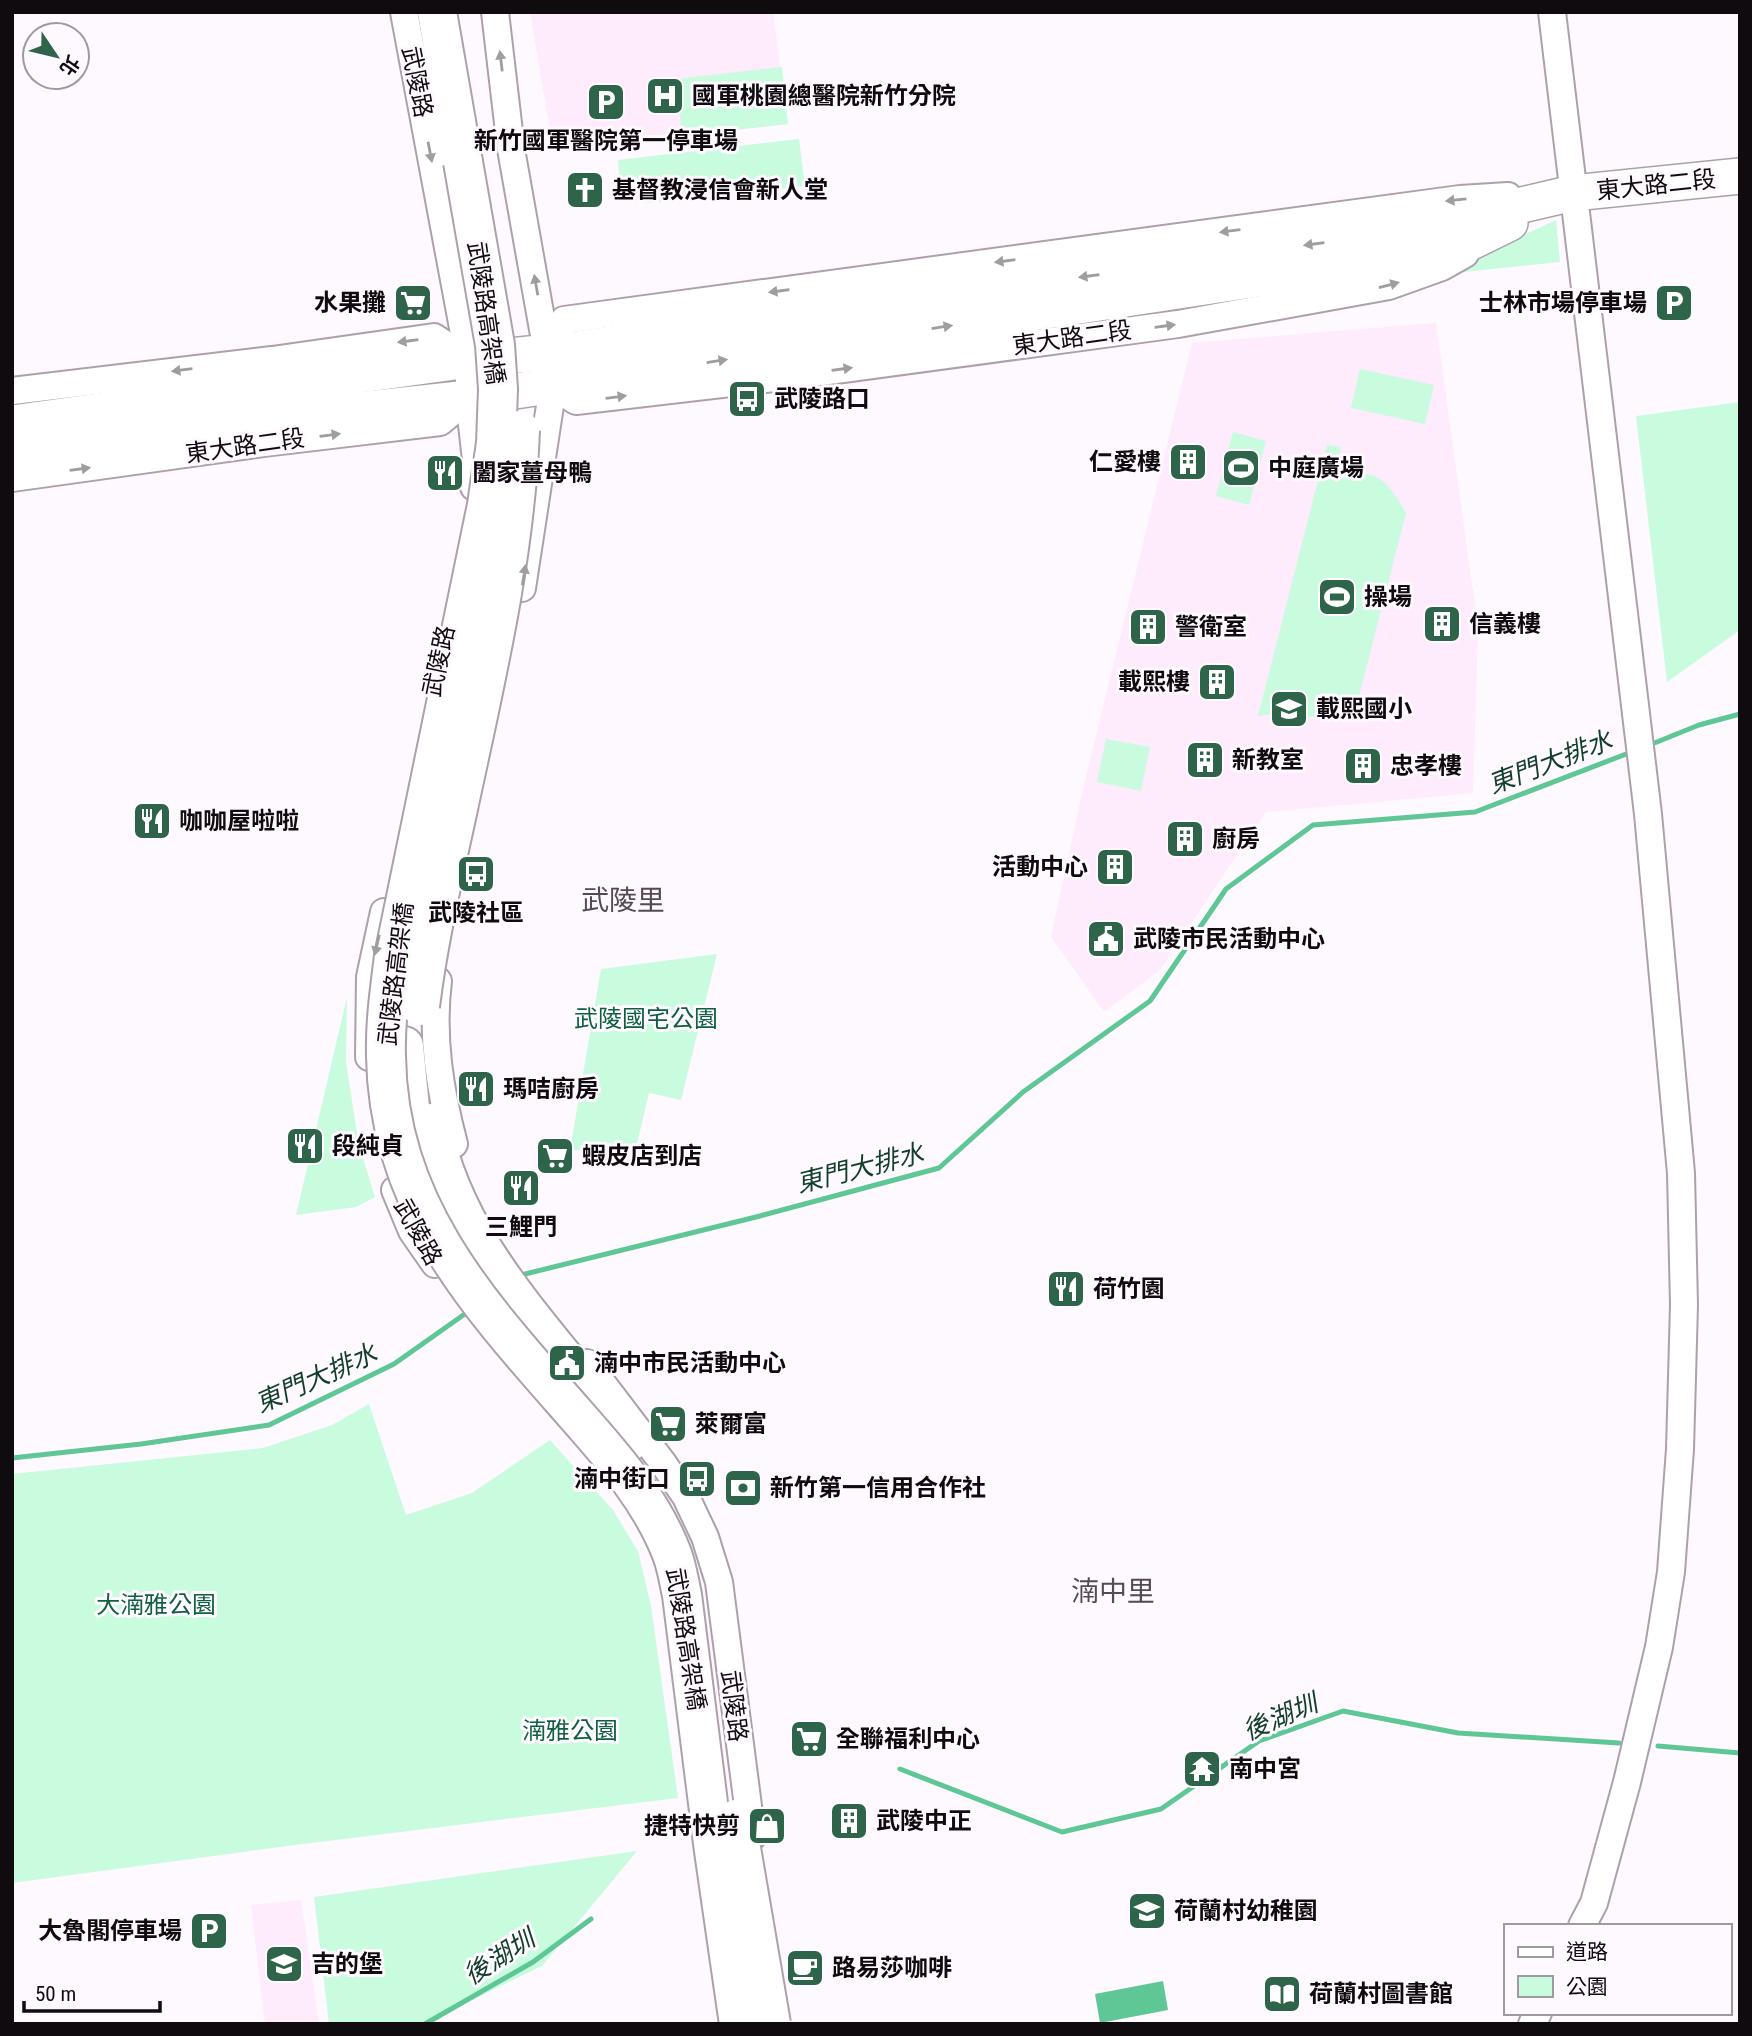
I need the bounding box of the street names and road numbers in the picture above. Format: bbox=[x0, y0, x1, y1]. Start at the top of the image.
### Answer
street label: 武陵路 bbox=[396, 44, 438, 120]
street label: 東大路二段 bbox=[1595, 165, 1717, 205]
street label: 武陵路高架橋 bbox=[462, 240, 510, 386]
street label: 東大路二段 bbox=[1011, 316, 1133, 360]
street label: 東大路二段 bbox=[184, 424, 306, 468]
street label: 武陵路 bbox=[418, 623, 460, 699]
street label: 武陵路高架橋 bbox=[373, 901, 419, 1047]
street label: 武陵路 bbox=[388, 1194, 448, 1270]
street label: 武陵路高架橋 bbox=[661, 1566, 711, 1712]
street label: 武陵路 bbox=[716, 1669, 752, 1743]

